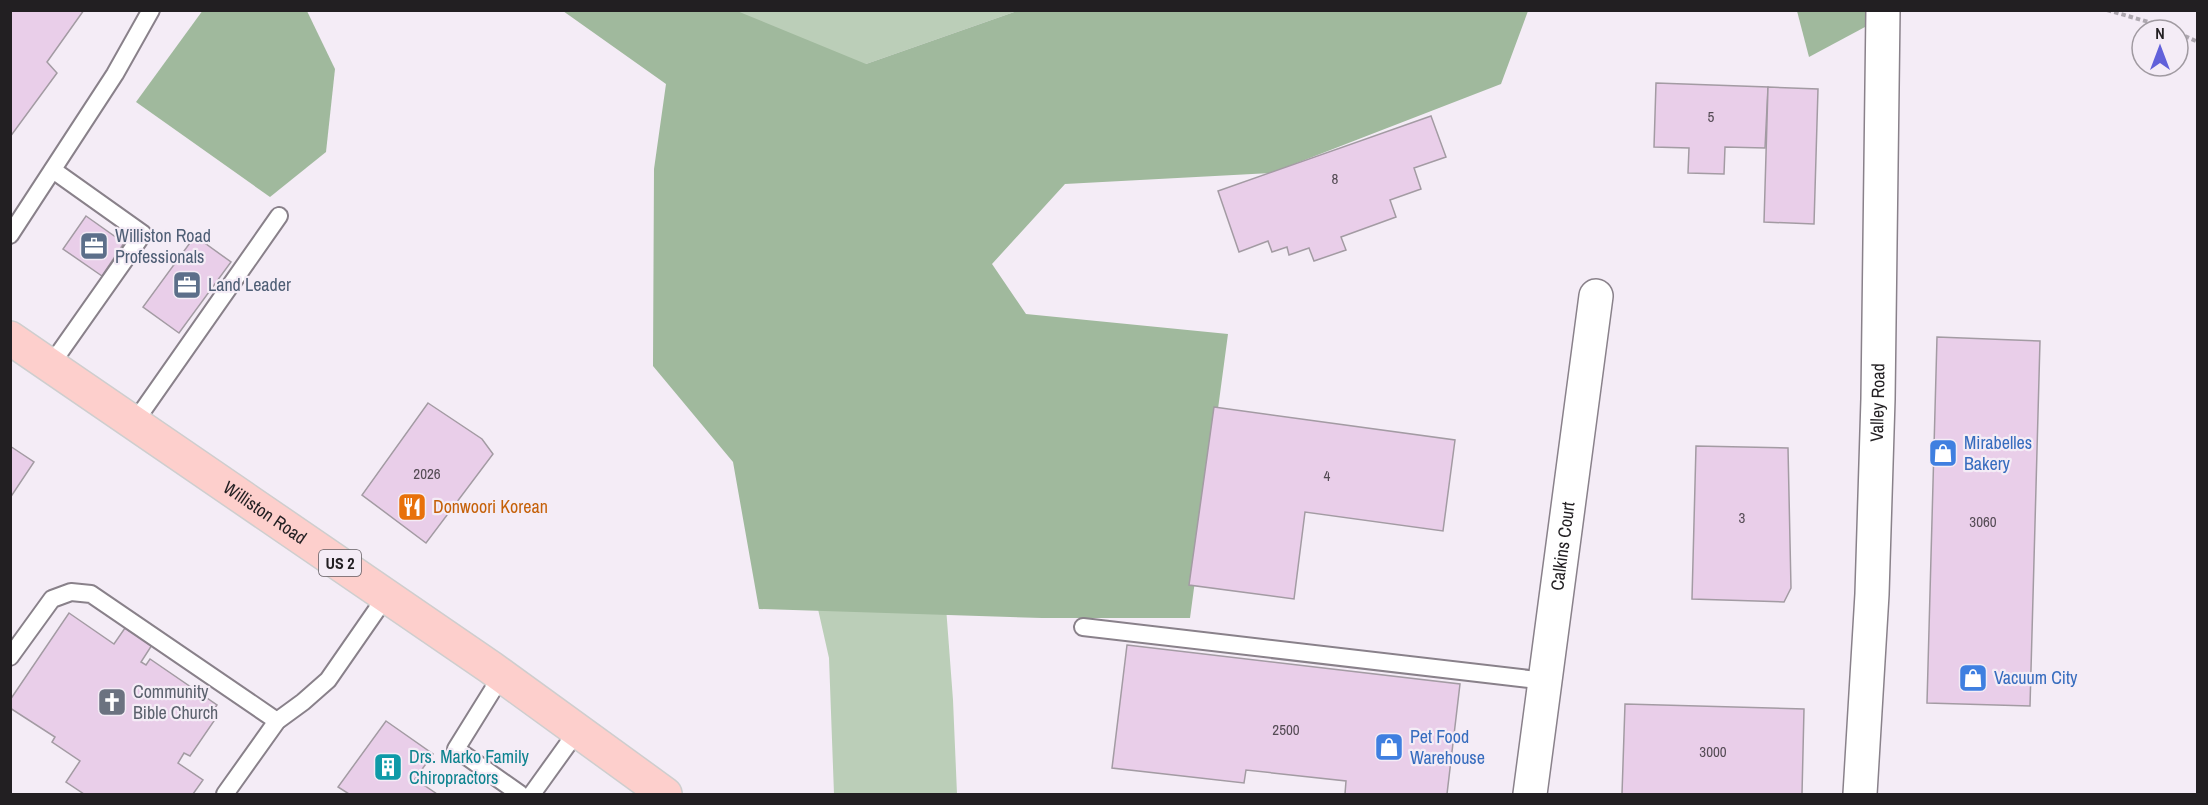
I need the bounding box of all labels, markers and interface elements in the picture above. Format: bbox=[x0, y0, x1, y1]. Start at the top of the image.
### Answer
north arrow bbox=[2130, 18, 2190, 78]
text: N bbox=[2155, 22, 2165, 44]
house number: 5 bbox=[1708, 106, 1715, 127]
house number: 8 bbox=[1332, 168, 1339, 189]
place label: Williston Road Professionals bbox=[115, 223, 211, 269]
office icon: Williston Road Professionals bbox=[78, 230, 110, 262]
office icon: Land Leader bbox=[171, 269, 203, 301]
place label: Land Leader bbox=[208, 272, 291, 297]
street label: Valley Road bbox=[1864, 363, 1890, 442]
place label: Mirabelles Bakery bbox=[1964, 430, 2032, 476]
shop icon: Mirabelles Bakery bbox=[1927, 437, 1959, 469]
house number: 2026 bbox=[413, 463, 441, 484]
house number: 4 bbox=[1324, 465, 1331, 486]
street label: Williston Road bbox=[218, 475, 312, 550]
restaurant icon: Donwoori Korean bbox=[396, 491, 428, 523]
place label: Donwoori Korean bbox=[433, 494, 548, 519]
street label: Calkins Court bbox=[1544, 500, 1581, 592]
house number: 3 bbox=[1739, 507, 1746, 528]
house number: 3060 bbox=[1969, 511, 1997, 532]
road number: US 2 bbox=[319, 550, 361, 576]
shop icon: Vacuum City bbox=[1957, 662, 1989, 694]
place label: Vacuum City bbox=[1994, 665, 2078, 690]
place label: Community Bible Church bbox=[133, 679, 218, 725]
church icon: Community Bible Church bbox=[96, 686, 128, 718]
house number: 2500 bbox=[1272, 719, 1300, 740]
place label: Pet Food Warehouse bbox=[1410, 724, 1485, 770]
shop icon: Pet Food Warehouse bbox=[1373, 731, 1405, 763]
house number: 3000 bbox=[1699, 741, 1727, 762]
place label: Drs. Marko Family Chiropractors bbox=[409, 744, 529, 790]
building icon: Drs. Marko Family Chiropractors bbox=[372, 751, 404, 783]

